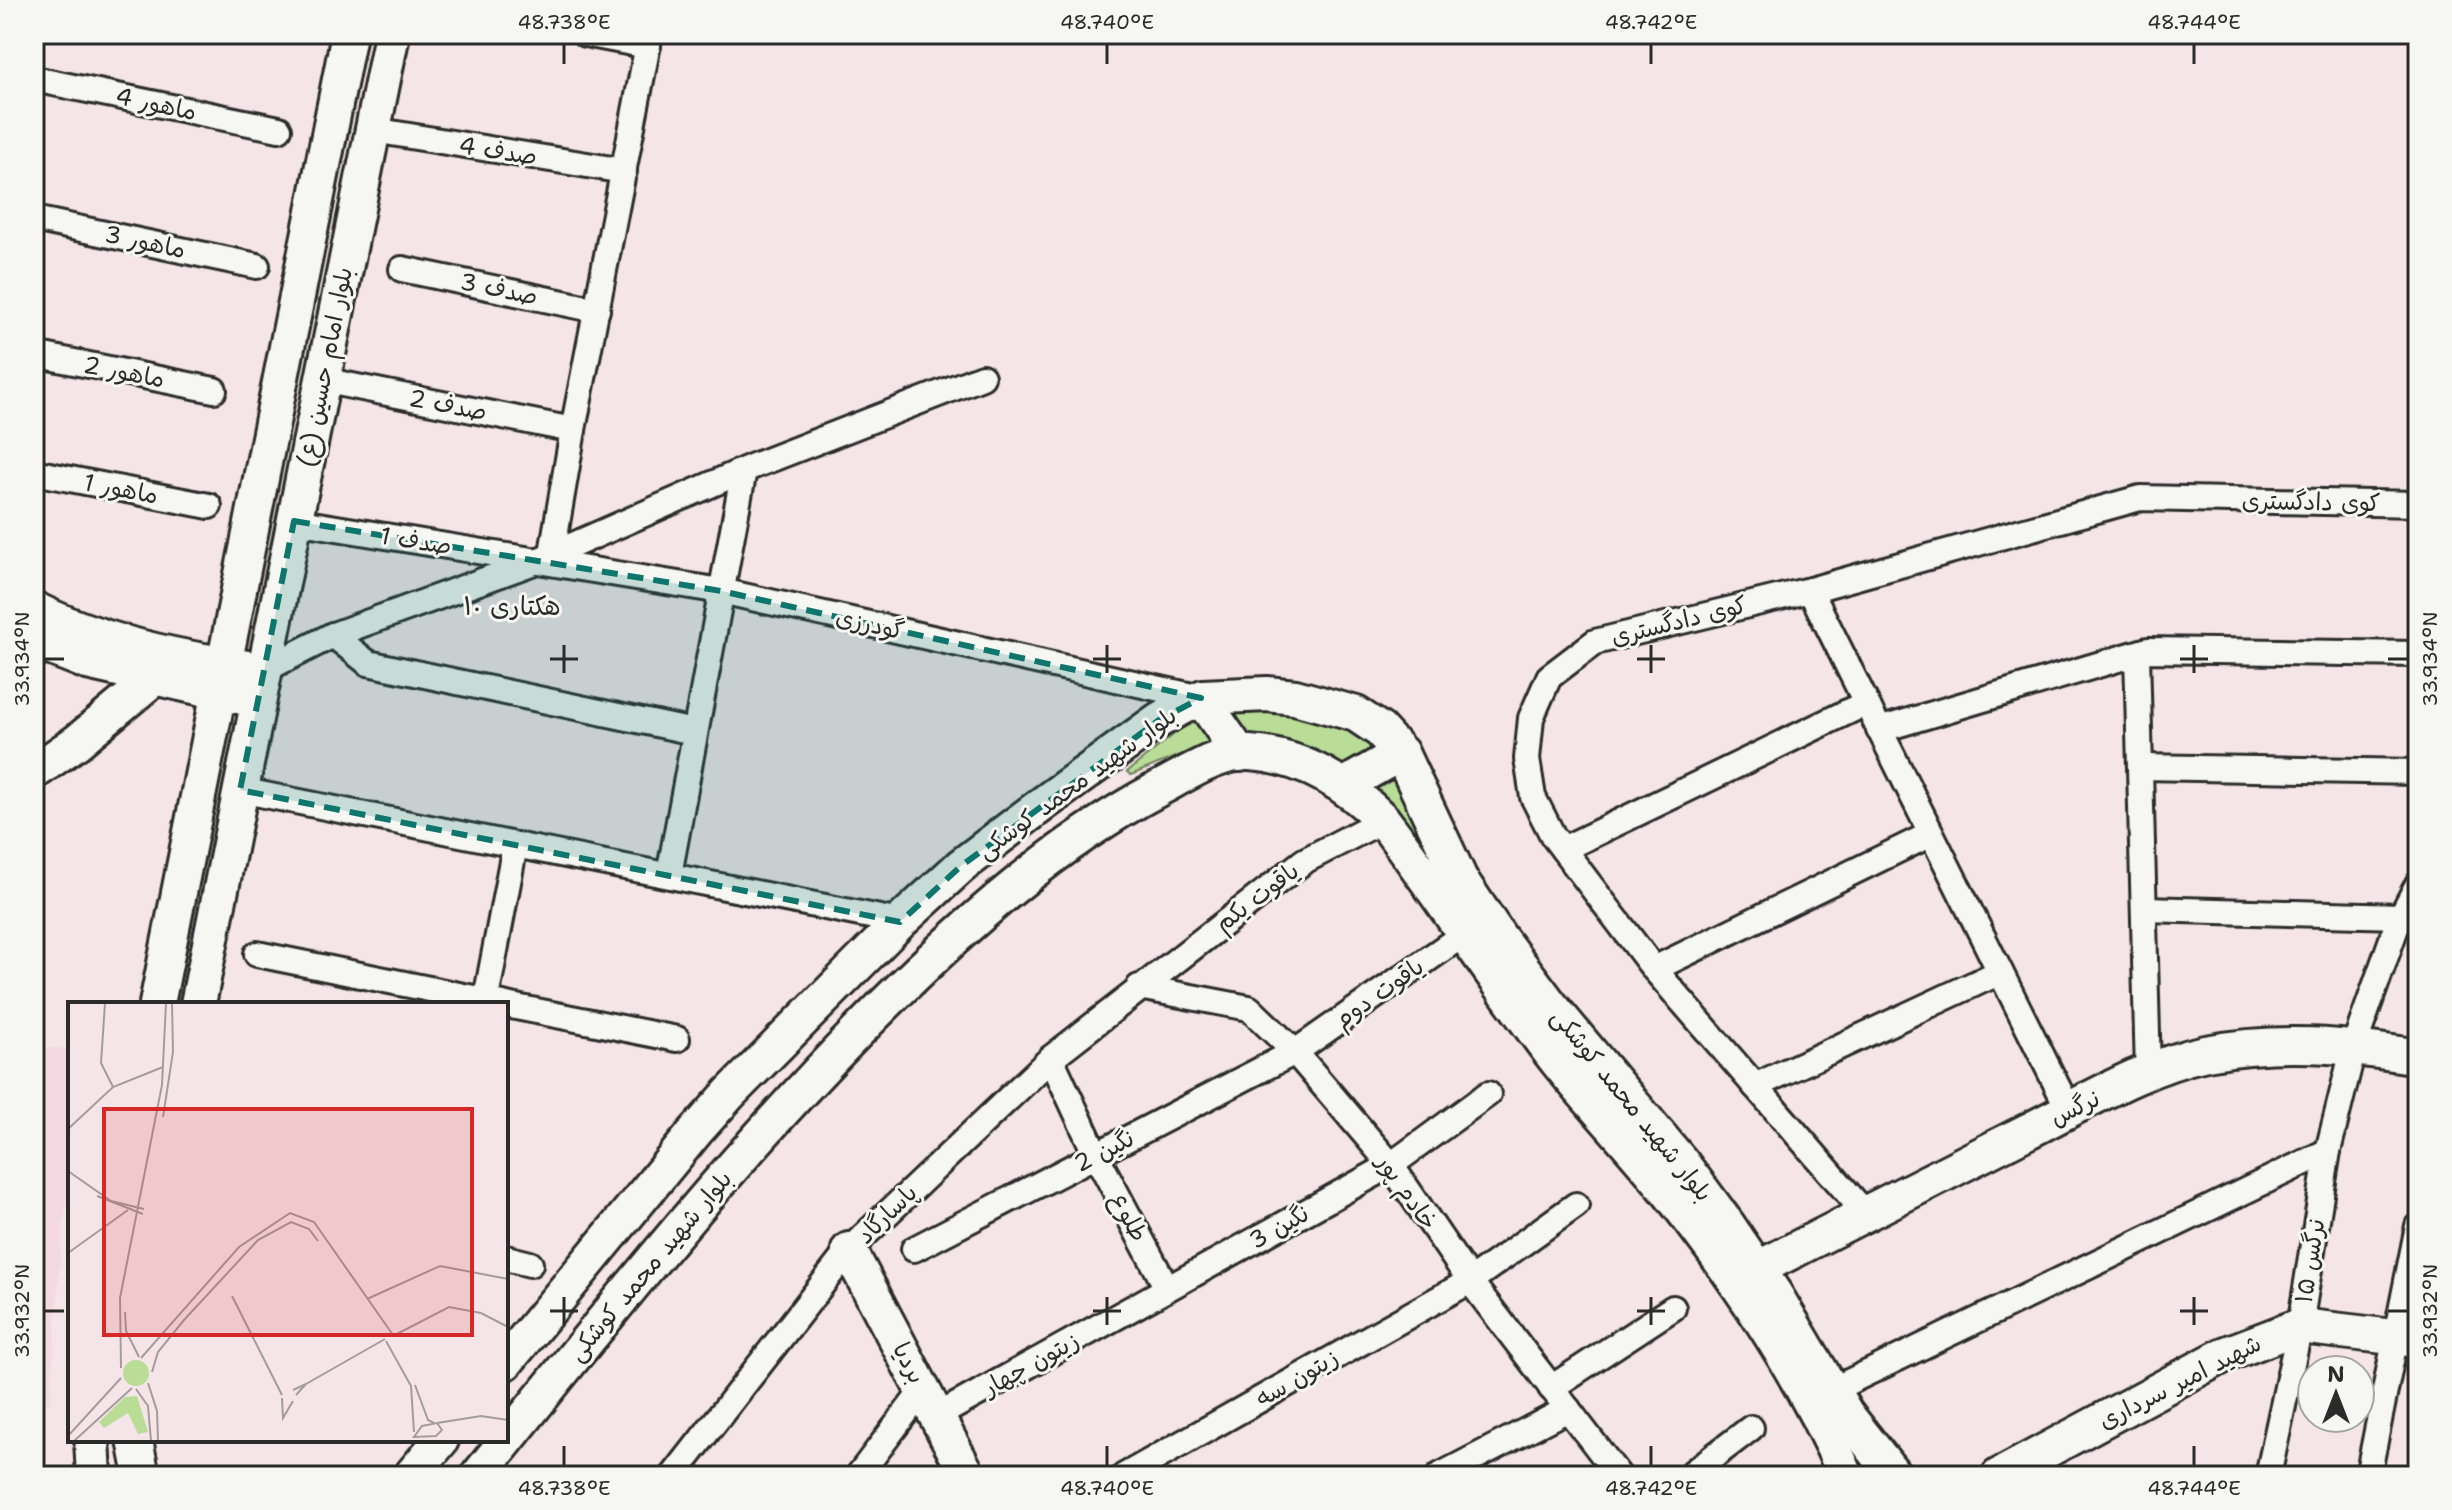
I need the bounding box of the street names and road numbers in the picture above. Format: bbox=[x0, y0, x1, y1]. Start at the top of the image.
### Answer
street label: ماهور 4 bbox=[113, 80, 199, 128]
street label: صدف 4 bbox=[457, 129, 539, 173]
street label: ماهور 3 bbox=[102, 218, 188, 266]
street label: بلوار امام حسین (ع) bbox=[290, 264, 362, 470]
street label: صدف 3 bbox=[457, 265, 541, 313]
street label: ماهور 2 bbox=[81, 348, 167, 396]
street label: صدف 2 bbox=[406, 382, 490, 428]
street label: ماهور 1 bbox=[81, 466, 161, 512]
street label: کوی دادگستری bbox=[2241, 485, 2381, 519]
street label: صدف 1 bbox=[378, 520, 454, 562]
street label: کوی دادگستری bbox=[1608, 589, 1750, 653]
street label: گودرزی bbox=[833, 601, 907, 647]
street label: بلوار شهید محمد کوشکی bbox=[971, 700, 1183, 866]
street label: یاقوت یکم bbox=[1208, 855, 1307, 941]
street label: یاقوت دوم bbox=[1328, 950, 1432, 1038]
street label: بلوار شهید محمد کوشکی bbox=[1544, 1002, 1720, 1208]
street label: نرگس bbox=[2045, 1082, 2105, 1134]
street label: نگین 2 bbox=[1068, 1122, 1140, 1180]
street label: خادم پور bbox=[1366, 1146, 1445, 1237]
street label: بلوار شهید محمد کوشکی bbox=[561, 1164, 739, 1368]
street label: پاسارگاد bbox=[850, 1177, 924, 1251]
street label: طلوع bbox=[1102, 1187, 1155, 1248]
street label: نگین 3 bbox=[1243, 1198, 1315, 1256]
street label: نرگس ۱۵ bbox=[2288, 1216, 2332, 1306]
street label: زیتون چهار bbox=[976, 1325, 1085, 1404]
street label: شهید امیر سرداری bbox=[2093, 1327, 2267, 1437]
street label: بردیا bbox=[885, 1337, 933, 1389]
street label: زیتون سه bbox=[1250, 1341, 1344, 1415]

